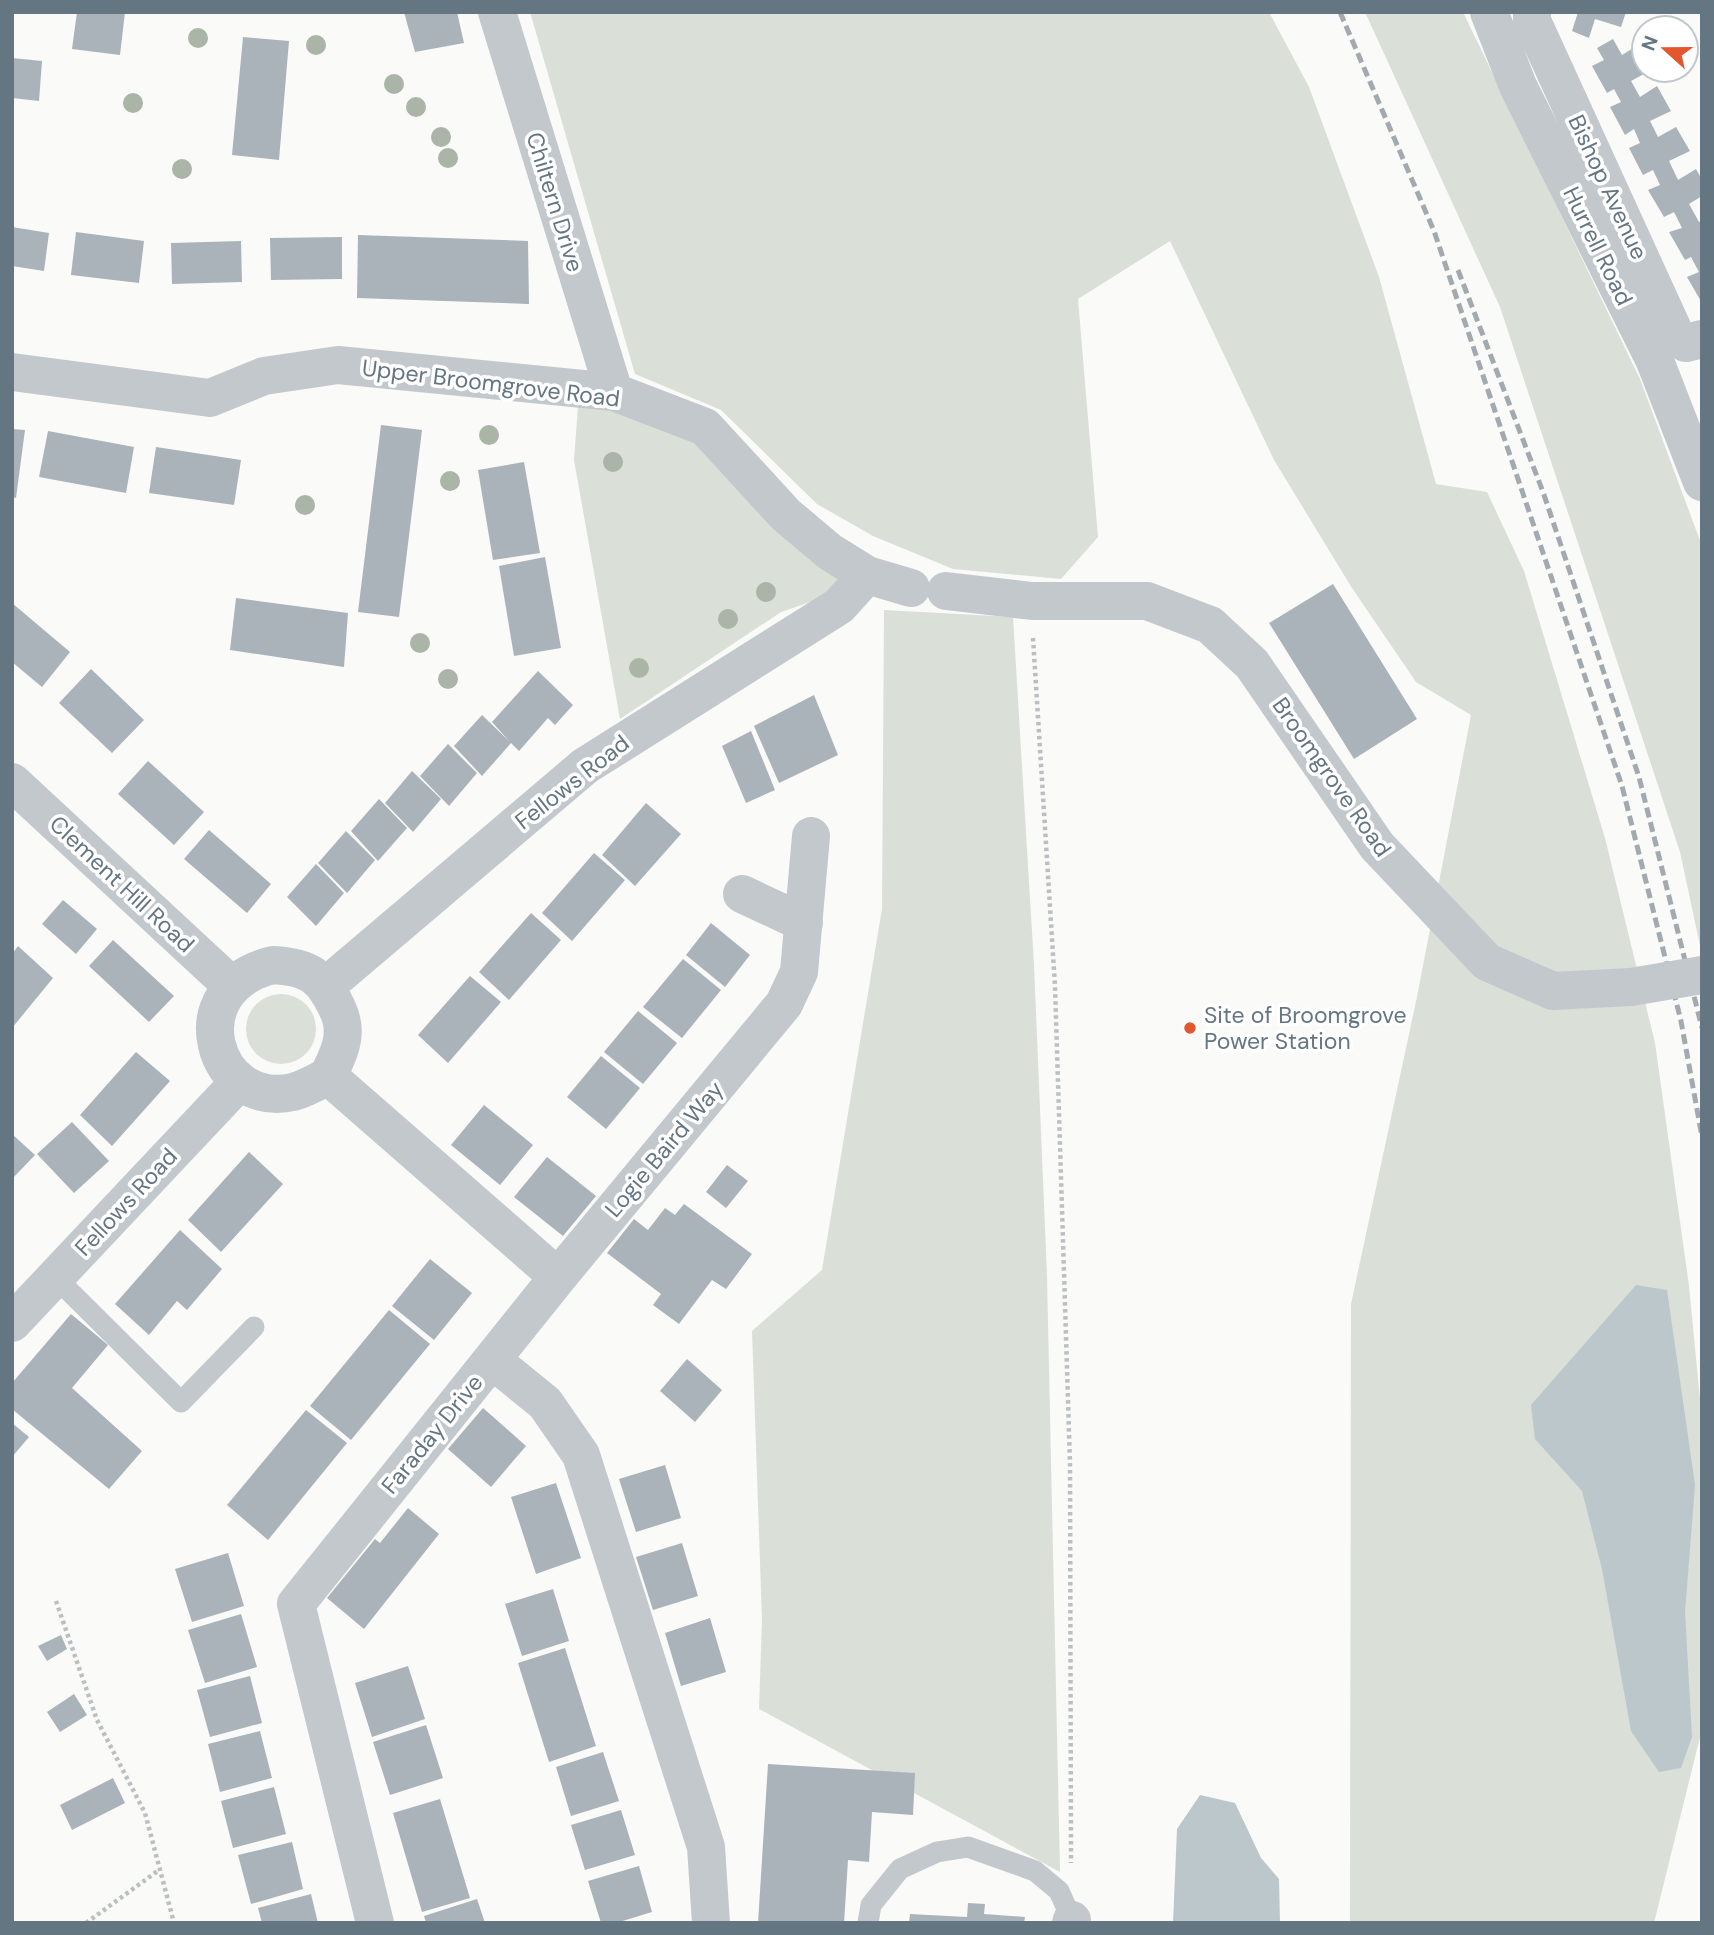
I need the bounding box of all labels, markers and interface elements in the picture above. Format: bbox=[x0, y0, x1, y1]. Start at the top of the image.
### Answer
north arrow bbox=[1630, 14, 1700, 84]
text: N bbox=[1635, 32, 1664, 54]
street label: Bishop Avenue bbox=[1561, 110, 1655, 264]
street label: Chiltern Drive bbox=[520, 129, 590, 275]
street label: Hurrell Road bbox=[1556, 182, 1640, 310]
street label: Upper Broomgrove Road bbox=[360, 352, 622, 414]
street label: Broomgrove Road bbox=[1266, 691, 1398, 863]
street label: Fellows Road bbox=[509, 728, 635, 836]
street label: Clement Hill Road bbox=[43, 809, 201, 959]
place label: Site of Broomgrove Power Station bbox=[1204, 1000, 1407, 1056]
marker: Site of Broomgrove Power Station bbox=[1182, 1020, 1198, 1036]
street label: Logie Baird Way bbox=[598, 1074, 730, 1223]
street label: Fellows Road bbox=[68, 1142, 184, 1262]
street label: Faraday Drive bbox=[375, 1368, 489, 1500]

